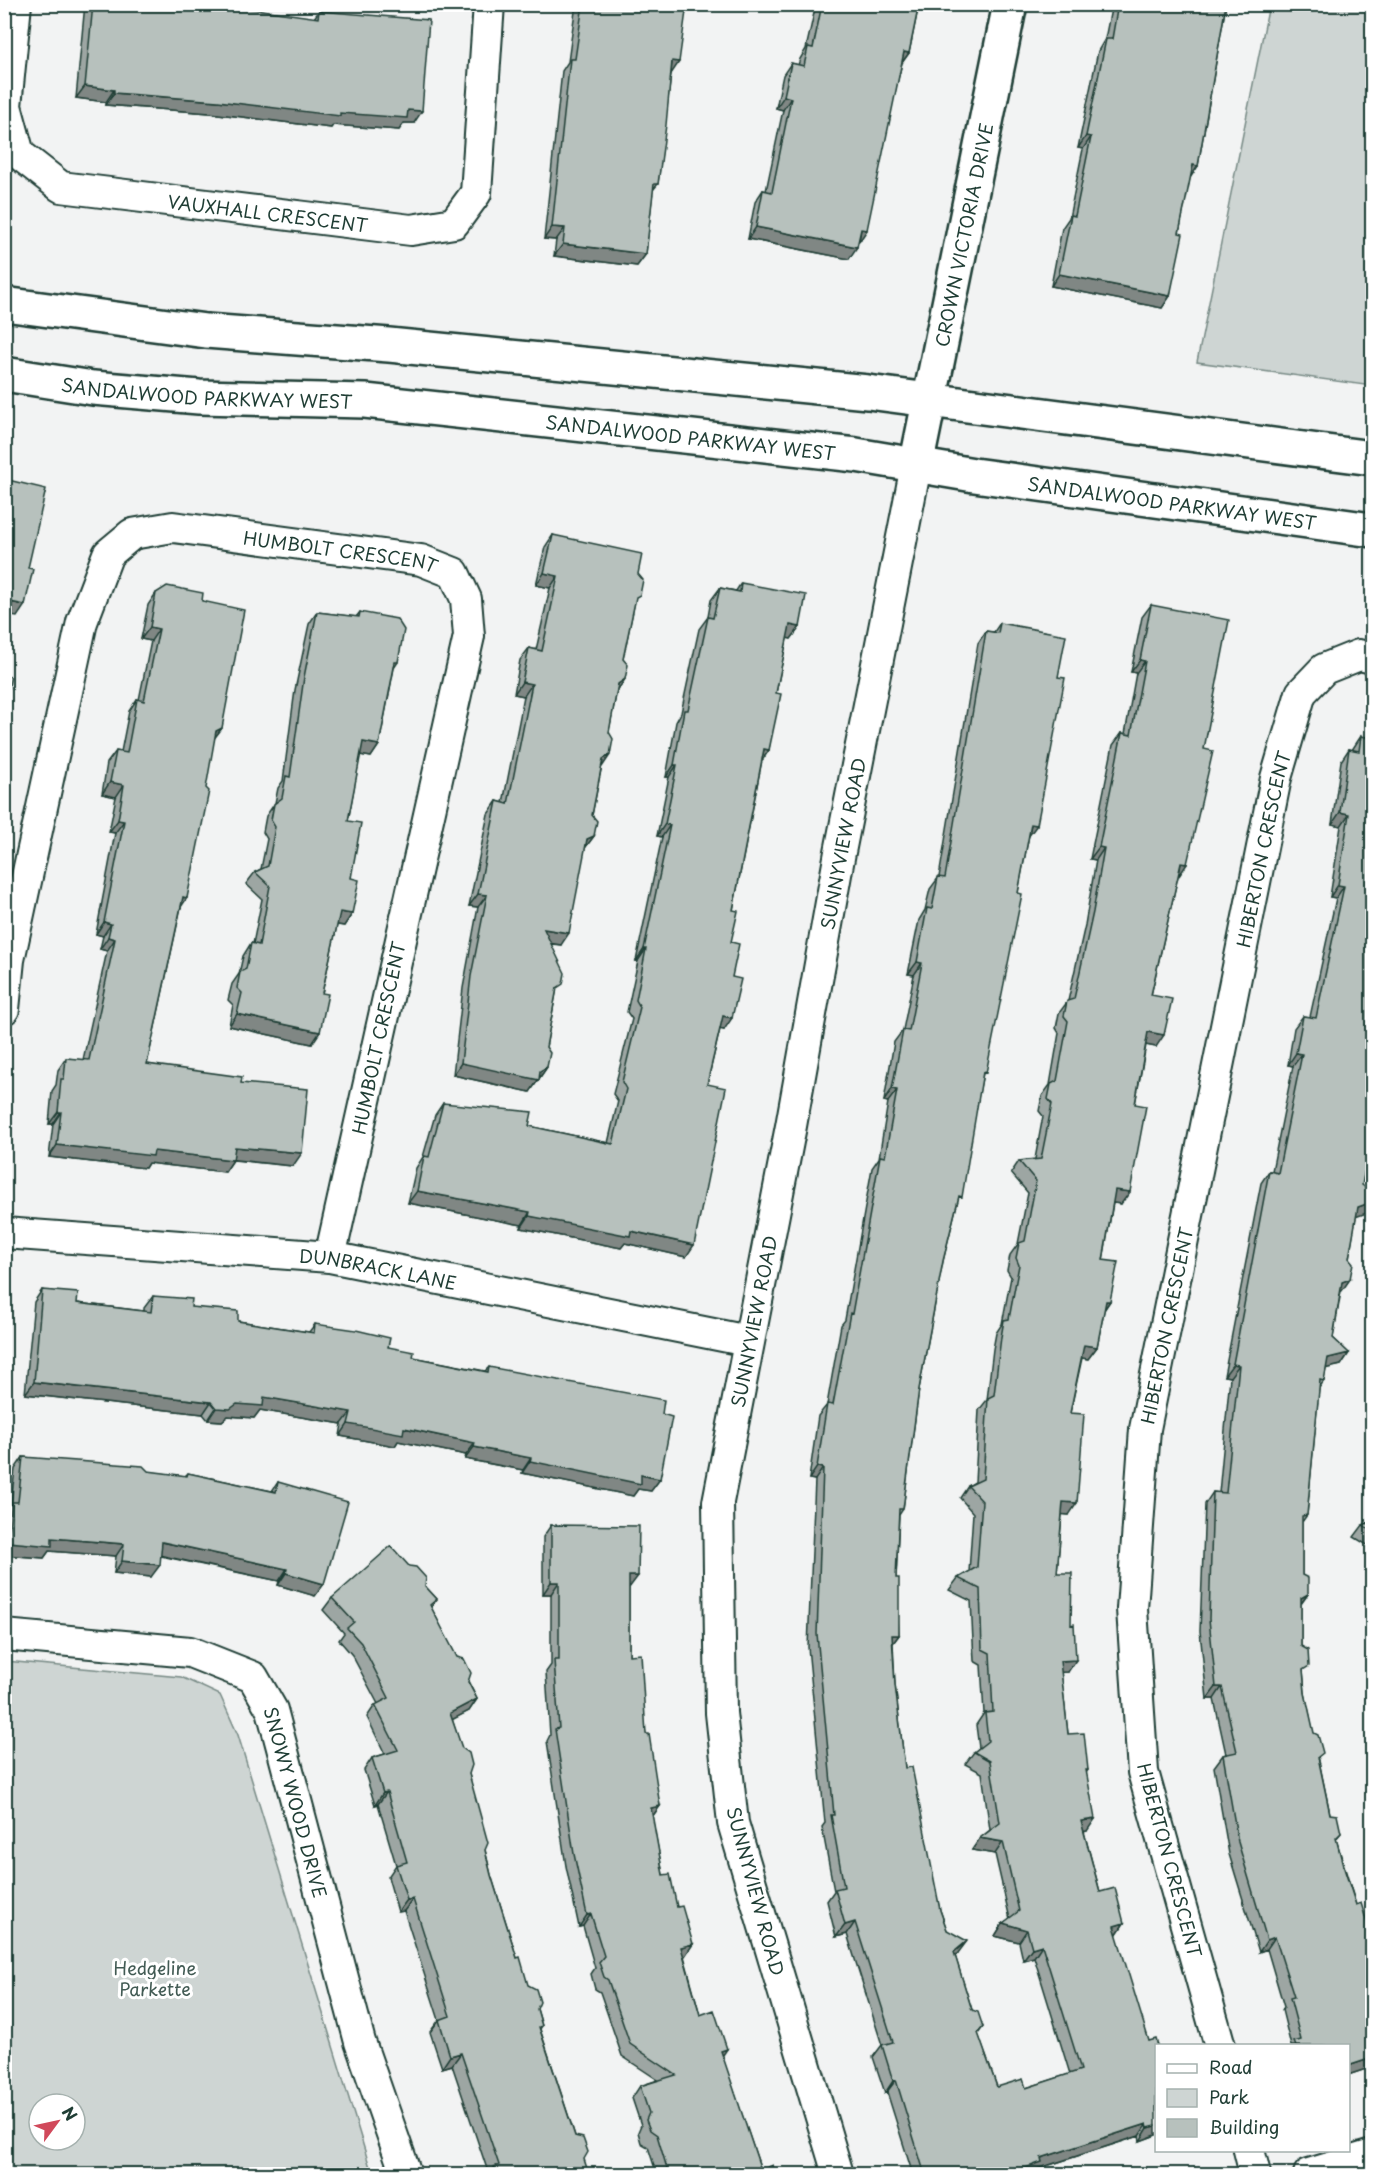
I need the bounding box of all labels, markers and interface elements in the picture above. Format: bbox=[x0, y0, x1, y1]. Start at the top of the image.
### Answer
street label: CROWN VICTORIA DRIVE bbox=[927, 120, 999, 349]
street label: VAUXHALL CRESCENT bbox=[166, 187, 370, 238]
street label: SANDALWOOD PARKWAY WEST bbox=[59, 370, 353, 414]
street label: SANDALWOOD PARKWAY WEST bbox=[544, 407, 838, 466]
street label: SANDALWOOD PARKWAY WEST bbox=[1026, 469, 1319, 536]
street label: HUMBOLT CRESCENT bbox=[242, 523, 443, 579]
street label: HIBERTON CRESCENT bbox=[1229, 747, 1297, 950]
street label: SUNNYVIEW ROAD bbox=[813, 755, 872, 932]
street label: HUMBOLT CRESCENT bbox=[344, 939, 412, 1137]
street label: HIBERTON CRESCENT bbox=[1133, 1224, 1199, 1426]
street label: SUNNYVIEW ROAD bbox=[723, 1233, 783, 1410]
street label: DUNBRACK LANE bbox=[298, 1241, 459, 1296]
street label: SNOWY WOOD DRIVE bbox=[258, 1704, 335, 1901]
street label: HIBERTON CRESCENT bbox=[1131, 1760, 1209, 1961]
street label: SUNNYVIEW ROAD bbox=[720, 1803, 792, 1979]
park label: Hedgeline Parkette bbox=[113, 1954, 197, 2002]
legend bbox=[1155, 2044, 1350, 2152]
text: Road bbox=[1209, 2053, 1253, 2080]
text: Park bbox=[1209, 2083, 1249, 2110]
north arrow bbox=[27, 2092, 87, 2152]
text: N bbox=[57, 2101, 84, 2125]
text: Building bbox=[1209, 2113, 1279, 2140]

